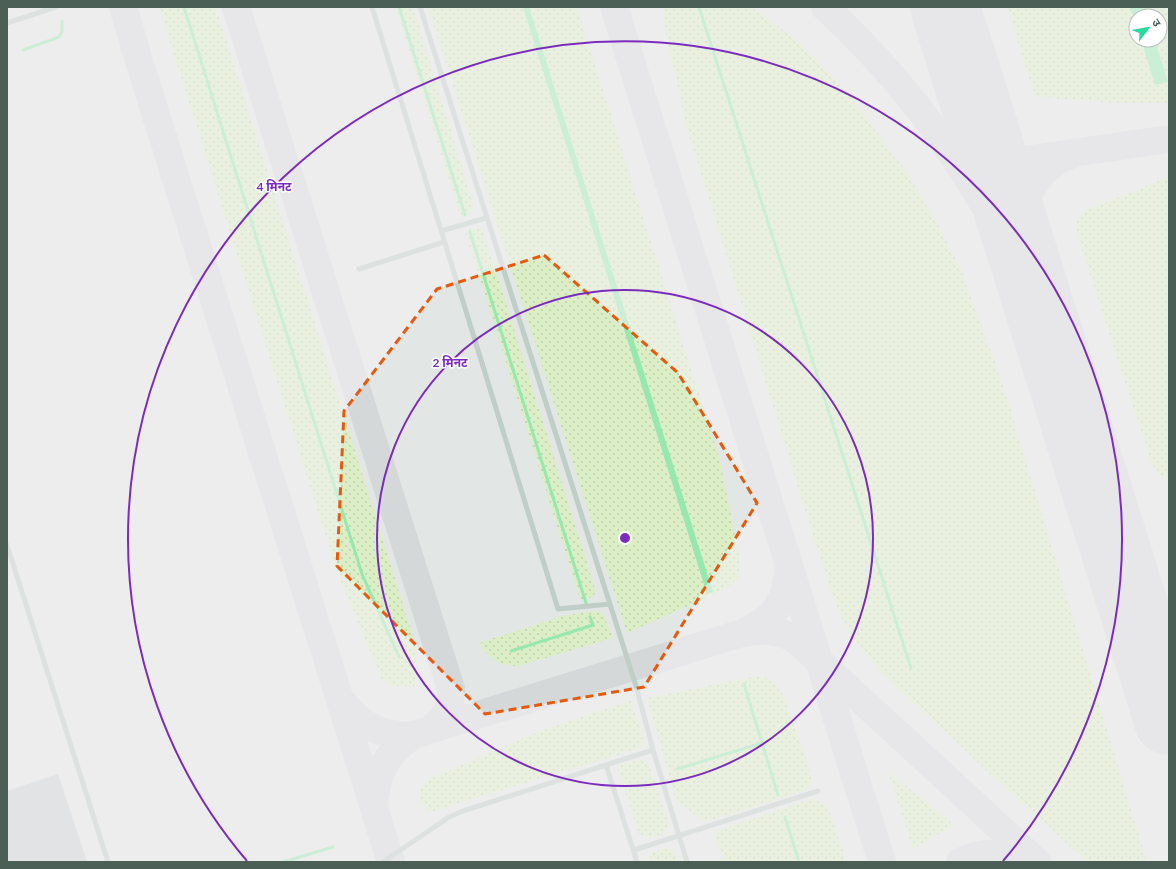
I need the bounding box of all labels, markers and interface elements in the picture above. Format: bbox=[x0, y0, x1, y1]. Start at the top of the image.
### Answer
north arrow bbox=[1128, 8, 1168, 48]
text: उ bbox=[1150, 16, 1164, 29]
text: 4 मिनट bbox=[256, 179, 292, 194]
text: 2 मिनट bbox=[432, 355, 468, 370]
centre of rings bbox=[618, 531, 632, 545]

